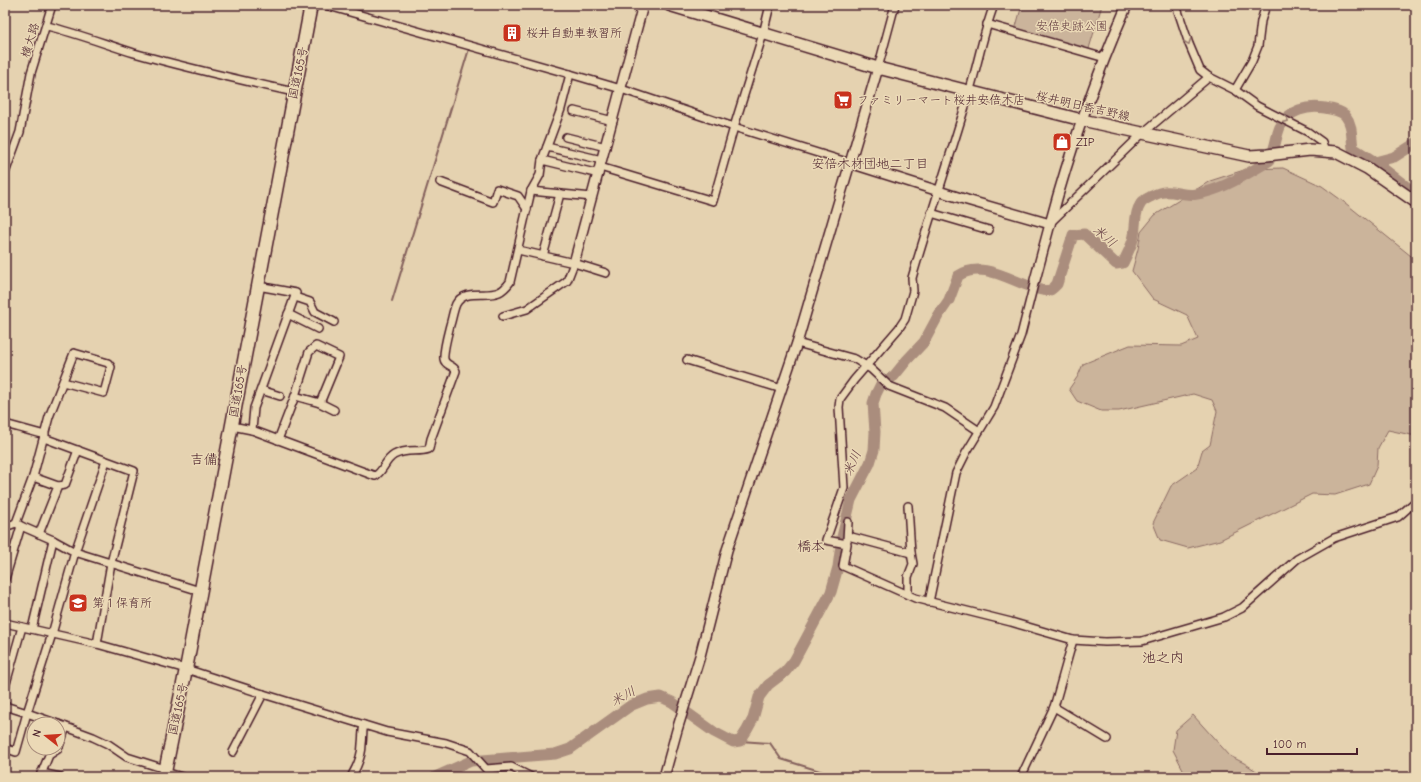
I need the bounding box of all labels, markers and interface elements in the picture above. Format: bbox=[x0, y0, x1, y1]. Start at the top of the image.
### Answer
park label: 安倍史跡公園 bbox=[1036, 19, 1108, 33]
street label: 横大路 bbox=[18, 21, 42, 59]
building icon: 桜井自動車教習所 bbox=[501, 22, 523, 44]
place label: 桜井自動車教習所 bbox=[526, 26, 622, 40]
one-way arrow bbox=[1184, 39, 1192, 46]
street label: 国道165号 bbox=[286, 45, 310, 101]
street label: 桜井明日香吉野線 bbox=[1035, 88, 1131, 124]
supermarket icon: ファミリーマート桜井安倍木店 bbox=[832, 89, 854, 111]
place label: ファミリーマート桜井安倍木店 bbox=[857, 93, 1025, 107]
one-way arrow bbox=[1281, 116, 1289, 123]
shop icon: ZIP bbox=[1051, 131, 1073, 153]
place label: ZIP bbox=[1076, 135, 1095, 149]
district label: 安倍木材団地二丁目 bbox=[811, 156, 929, 171]
water label: 米川 bbox=[1090, 222, 1120, 250]
street label: 国道165号 bbox=[226, 363, 250, 419]
water label: 米川 bbox=[840, 448, 864, 478]
district label: 吉備 bbox=[190, 451, 218, 468]
district label: 橋本 bbox=[797, 538, 825, 555]
school or university icon: 第１保育所 bbox=[67, 592, 89, 614]
place label: 第１保育所 bbox=[92, 596, 152, 610]
district label: 池之内 bbox=[1142, 649, 1184, 666]
street label: 国道165号 bbox=[166, 681, 190, 737]
water label: 米川 bbox=[608, 683, 638, 709]
north arrow bbox=[26, 716, 66, 756]
text: N bbox=[30, 728, 44, 739]
scale bar bbox=[1267, 730, 1357, 756]
text: 100 m bbox=[1273, 737, 1306, 751]

